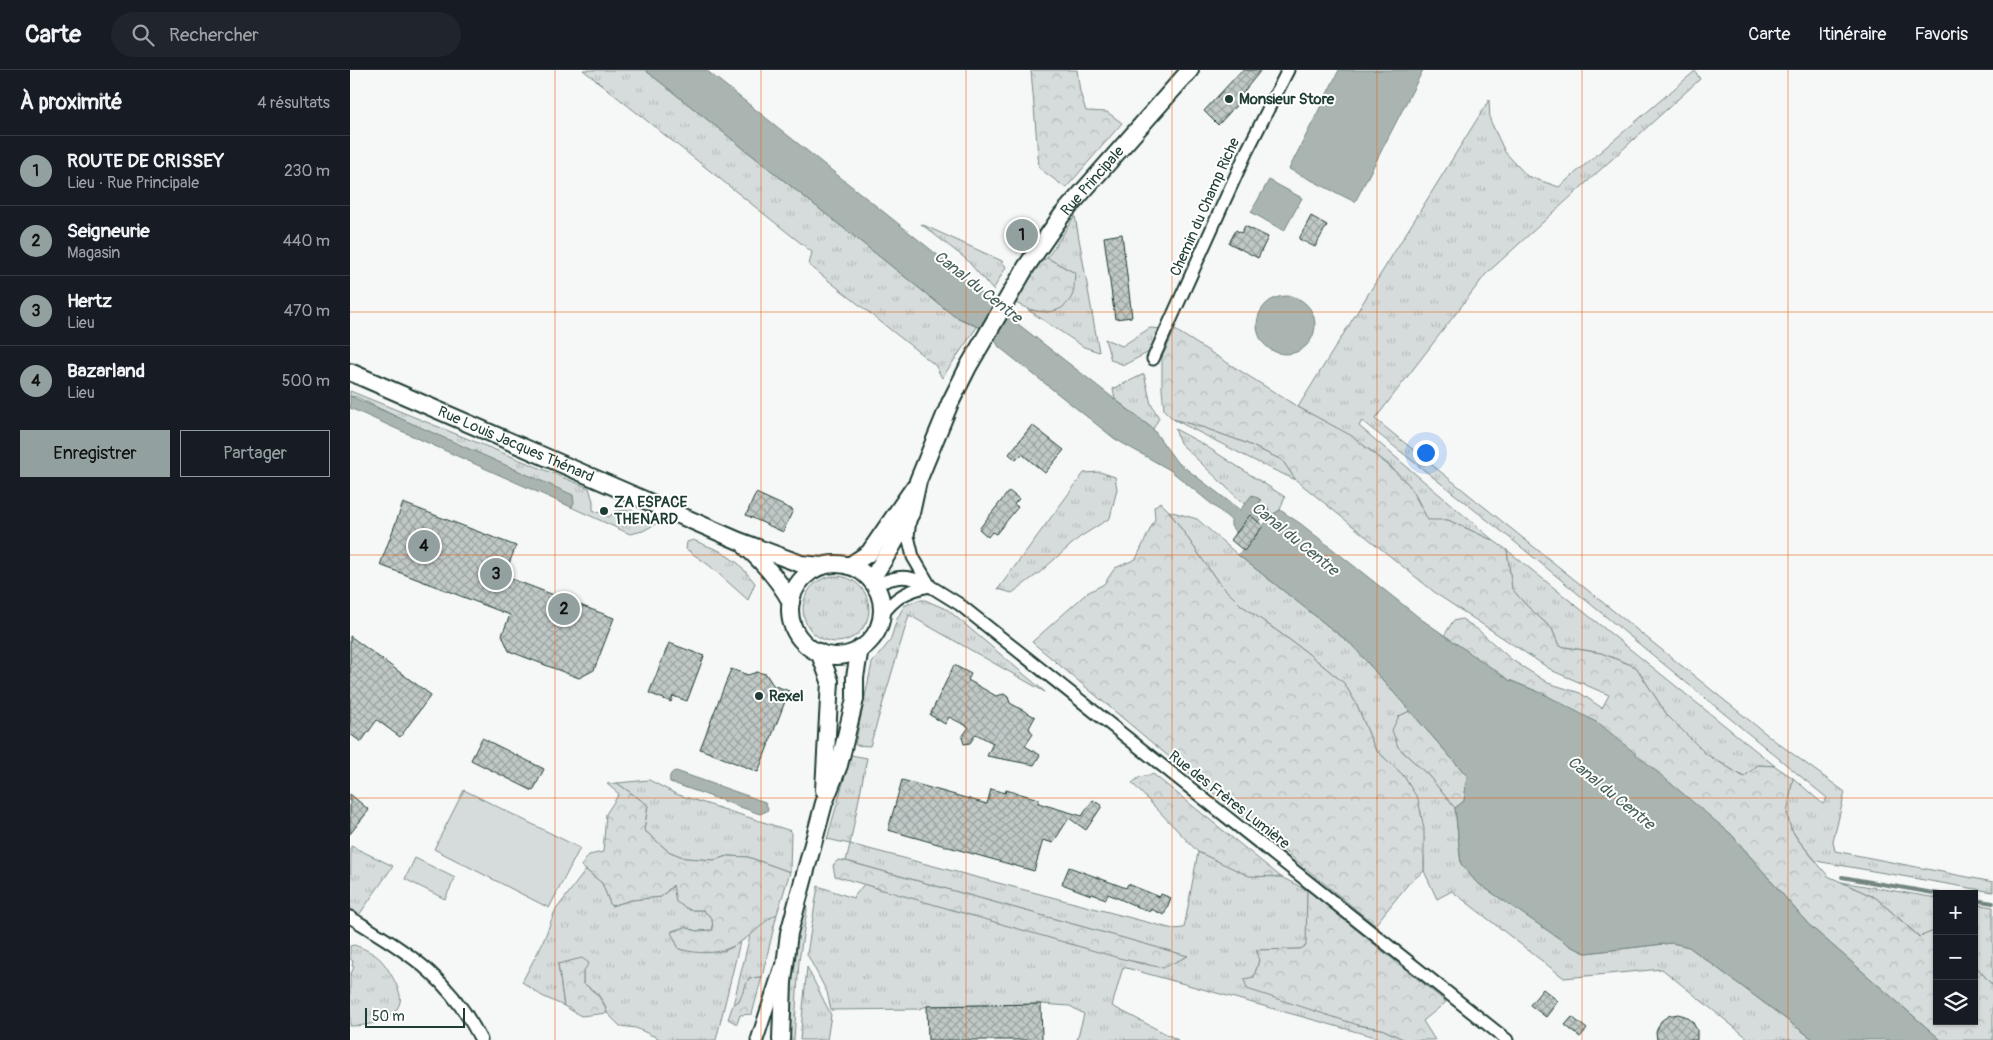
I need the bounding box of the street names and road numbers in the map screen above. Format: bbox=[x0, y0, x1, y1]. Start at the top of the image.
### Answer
street label: Chemin du Champ Riche bbox=[1166, 134, 1244, 279]
street label: Rue Principale bbox=[1057, 141, 1128, 219]
street label: Rue Louis Jacques Thénard bbox=[435, 402, 597, 486]
street label: Rue des Frères Lumière bbox=[1165, 747, 1294, 854]

